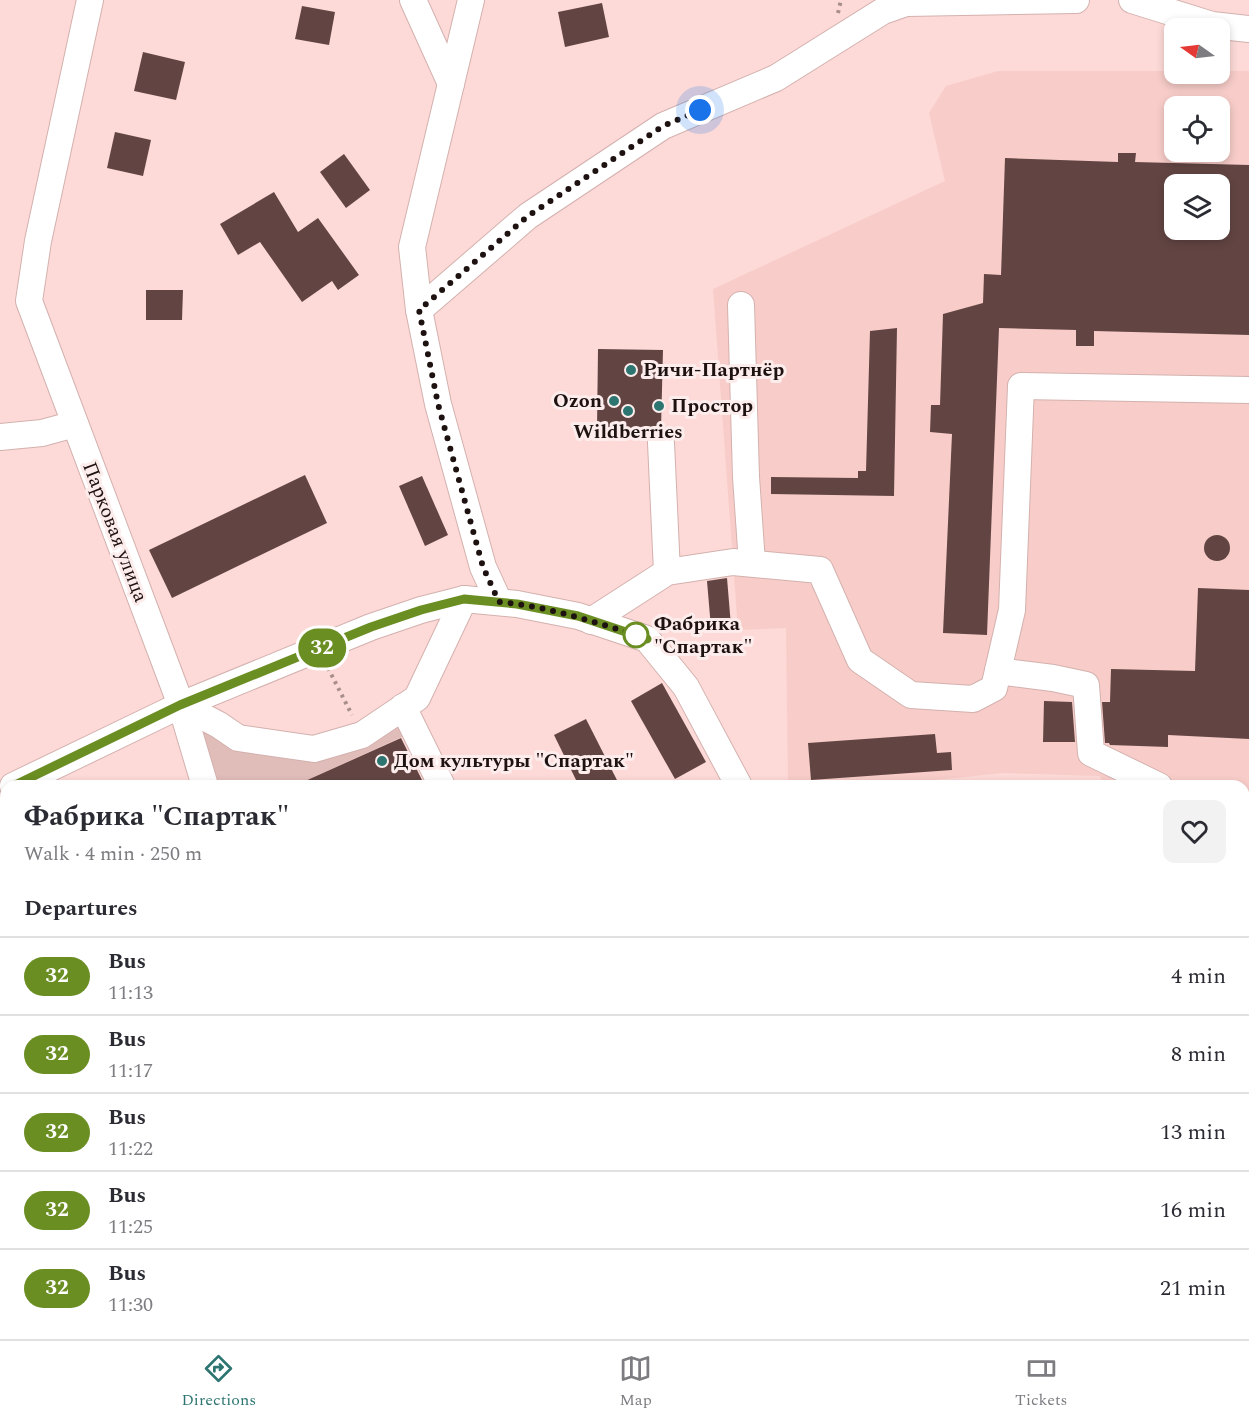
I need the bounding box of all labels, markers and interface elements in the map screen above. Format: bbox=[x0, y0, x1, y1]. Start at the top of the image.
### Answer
north arrow bbox=[1164, 18, 1230, 84]
map controls bbox=[1164, 18, 1230, 240]
your location bbox=[685, 95, 715, 125]
button: locate bbox=[1164, 96, 1230, 162]
button: layers bbox=[1164, 174, 1230, 240]
place label: Ричи-Партнёр bbox=[643, 355, 784, 385]
marker: Ричи-Партнёр bbox=[624, 363, 638, 377]
place label: Ozon bbox=[553, 386, 602, 416]
place label: Простор bbox=[671, 391, 753, 421]
marker: Ozon bbox=[607, 394, 621, 408]
marker: Простор bbox=[652, 399, 666, 413]
marker: Wildberries bbox=[621, 404, 635, 418]
place label: Wildberries bbox=[573, 417, 683, 447]
street label: Парковая улица bbox=[74, 457, 156, 607]
place label: Фабрика "Спартак" bbox=[654, 609, 752, 662]
marker: Фабрика "Спартак" bbox=[623, 622, 649, 648]
line badge: 32 bbox=[295, 628, 349, 668]
text: 32 bbox=[310, 632, 334, 664]
place label: Дом культуры "Спартак" bbox=[394, 746, 634, 776]
marker: Дом культуры "Спартак" bbox=[375, 754, 389, 768]
text: Фабрика "Спартак" bbox=[24, 795, 289, 838]
button: heart bbox=[1163, 800, 1226, 863]
text: Walk · 4 min · 250 m bbox=[24, 839, 202, 869]
text: Departures bbox=[24, 892, 138, 925]
text: Bus bbox=[108, 945, 146, 978]
text: 32 bbox=[45, 960, 69, 992]
text: 4 min bbox=[1171, 960, 1226, 993]
text: 11:13 bbox=[108, 978, 153, 1008]
text: Bus bbox=[108, 1023, 146, 1056]
text: 32 bbox=[45, 1038, 69, 1070]
text: 8 min bbox=[1171, 1038, 1226, 1071]
text: 11:17 bbox=[108, 1056, 153, 1086]
text: Bus bbox=[108, 1101, 146, 1134]
text: 32 bbox=[45, 1116, 69, 1148]
text: 13 min bbox=[1160, 1116, 1226, 1149]
text: 11:22 bbox=[108, 1134, 153, 1164]
text: Bus bbox=[108, 1179, 146, 1212]
text: 32 bbox=[45, 1194, 69, 1226]
text: 16 min bbox=[1160, 1194, 1226, 1227]
text: 11:25 bbox=[108, 1212, 153, 1242]
text: Bus bbox=[108, 1257, 146, 1290]
text: 32 bbox=[45, 1272, 69, 1304]
text: 21 min bbox=[1160, 1272, 1226, 1305]
text: 11:30 bbox=[108, 1290, 153, 1320]
tab: Directions bbox=[181, 1352, 256, 1412]
tab: Map bbox=[619, 1352, 652, 1412]
tab: Tickets bbox=[1015, 1352, 1067, 1412]

